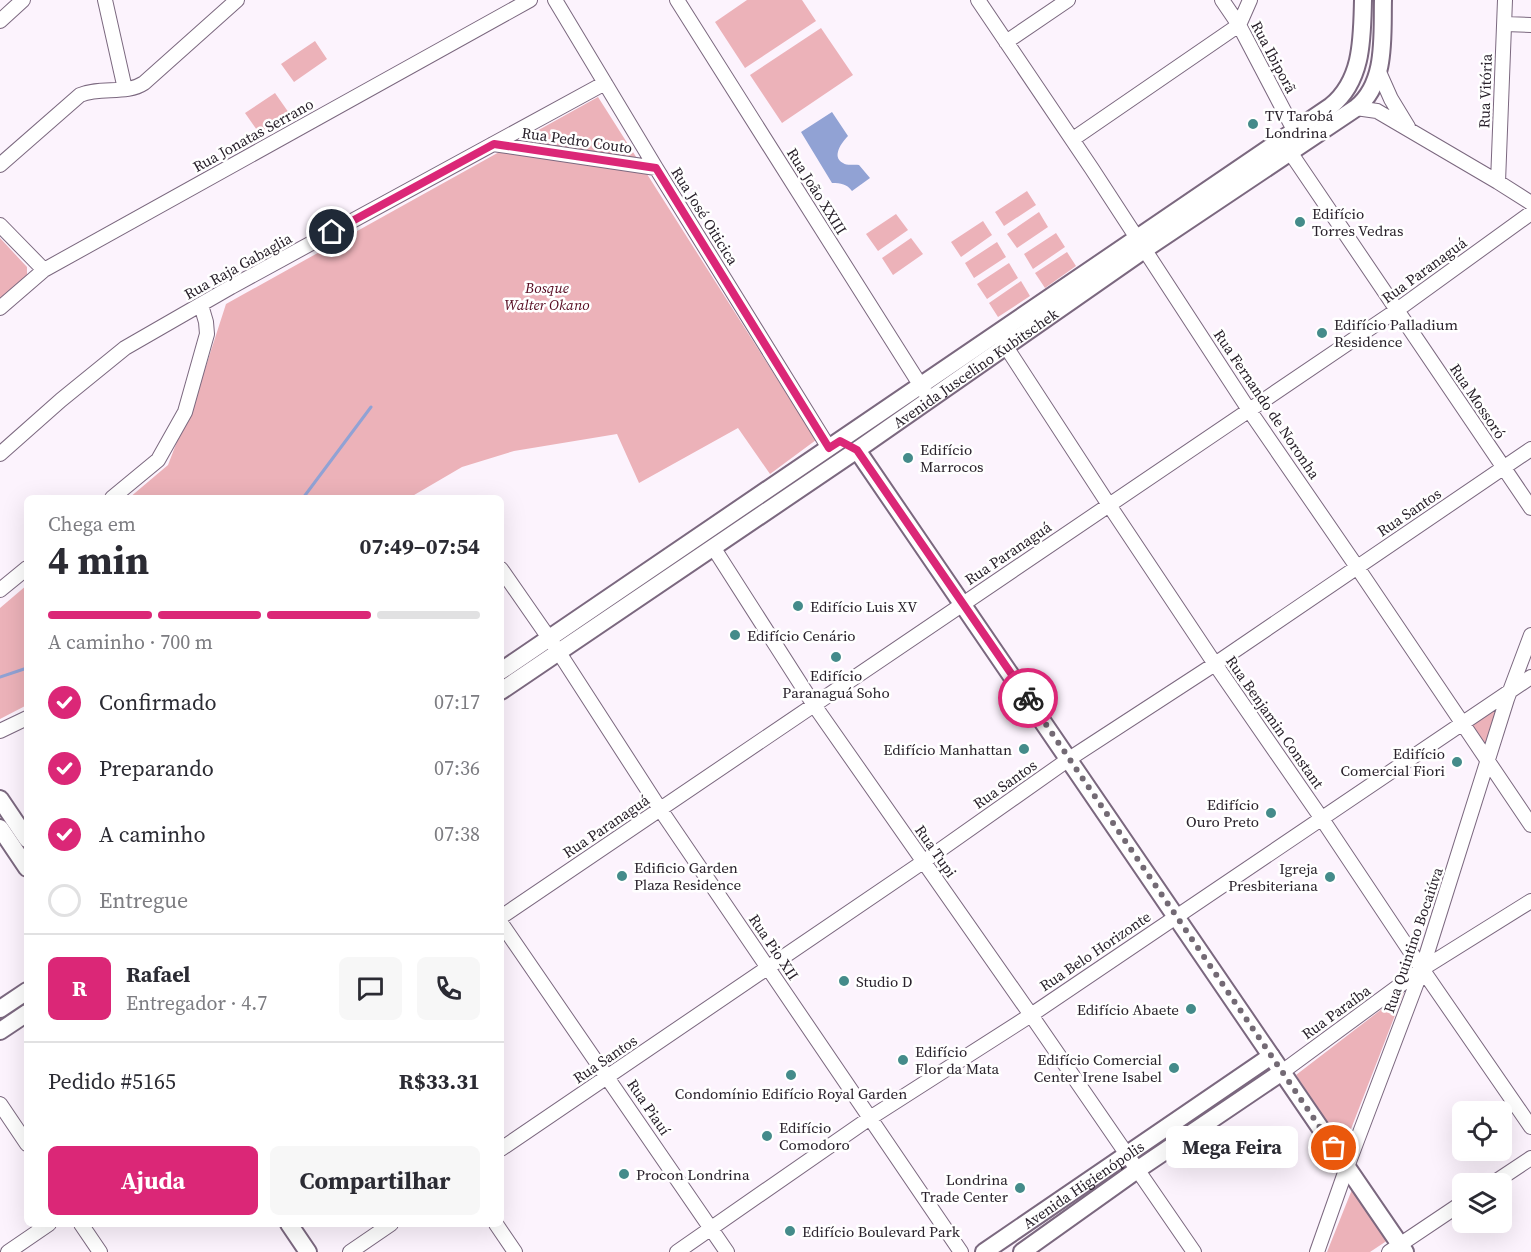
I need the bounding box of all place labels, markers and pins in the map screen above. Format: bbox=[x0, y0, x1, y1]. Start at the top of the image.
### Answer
place label: TV Tarobá Londrina bbox=[1265, 105, 1334, 143]
marker: TV Tarobá Londrina bbox=[1246, 117, 1260, 131]
place label: Edifício Torres Vedras bbox=[1312, 203, 1404, 241]
pin bbox=[306, 206, 357, 257]
marker: Edifício Torres Vedras bbox=[1293, 215, 1307, 229]
place label: Edifício Palladium Residence bbox=[1334, 314, 1458, 352]
marker: Edifício Palladium Residence bbox=[1315, 326, 1329, 340]
place label: Edifício Marrocos bbox=[920, 439, 984, 477]
marker: Edifício Marrocos bbox=[901, 451, 915, 465]
place label: Edifício Luis XV bbox=[810, 596, 917, 617]
marker: Edifício Luis XV bbox=[791, 599, 805, 613]
place label: Edifício Cenário bbox=[747, 625, 856, 646]
marker: Edifício Cenário bbox=[728, 628, 742, 642]
marker: Edifício Paranaguá Soho bbox=[829, 650, 843, 664]
place label: Edifício Paranaguá Soho bbox=[782, 665, 890, 703]
place label: Edifício Manhattan bbox=[883, 739, 1012, 760]
marker: Edifício Manhattan bbox=[1017, 742, 1031, 756]
place label: Edifício Comercial Fiori bbox=[1341, 743, 1445, 781]
marker: Edifício Comercial Fiori bbox=[1450, 755, 1464, 769]
place label: Edifício Ouro Preto bbox=[1186, 794, 1259, 832]
marker: Edifício Ouro Preto bbox=[1264, 806, 1278, 820]
place label: Edificio Garden Plaza Residence bbox=[634, 857, 742, 895]
place label: Igreja Presbiteriana bbox=[1228, 858, 1318, 896]
marker: Edificio Garden Plaza Residence bbox=[615, 869, 629, 883]
marker: Igreja Presbiteriana bbox=[1323, 870, 1337, 884]
place label: Studio D bbox=[856, 971, 912, 992]
marker: Studio D bbox=[837, 974, 851, 988]
place label: Edifício Abaete bbox=[1077, 999, 1179, 1020]
marker: Edifício Abaete bbox=[1184, 1002, 1198, 1016]
place label: Edifício Flor da Mata bbox=[915, 1041, 999, 1079]
place label: Edifício Comercial Center Irene Isabel bbox=[1034, 1049, 1163, 1087]
marker: Edifício Flor da Mata bbox=[896, 1053, 910, 1067]
marker: Edifício Comercial Center Irene Isabel bbox=[1167, 1061, 1181, 1075]
marker: Condomínio Edifício Royal Garden bbox=[784, 1068, 798, 1082]
place label: Condomínio Edifício Royal Garden bbox=[675, 1083, 907, 1104]
place label: Edifício Comodoro bbox=[779, 1117, 850, 1155]
pin bbox=[1308, 1122, 1359, 1173]
callout: Mega Feira bbox=[1166, 1127, 1298, 1169]
marker: Edifício Comodoro bbox=[760, 1129, 774, 1143]
place label: Procon Londrina bbox=[636, 1164, 750, 1185]
marker: Procon Londrina bbox=[617, 1167, 631, 1181]
place label: Londrina Trade Center bbox=[921, 1169, 1009, 1207]
marker: Londrina Trade Center bbox=[1013, 1181, 1027, 1195]
place label: Edifício Boulevard Park bbox=[802, 1221, 961, 1242]
marker: Edifício Boulevard Park bbox=[783, 1224, 797, 1238]

